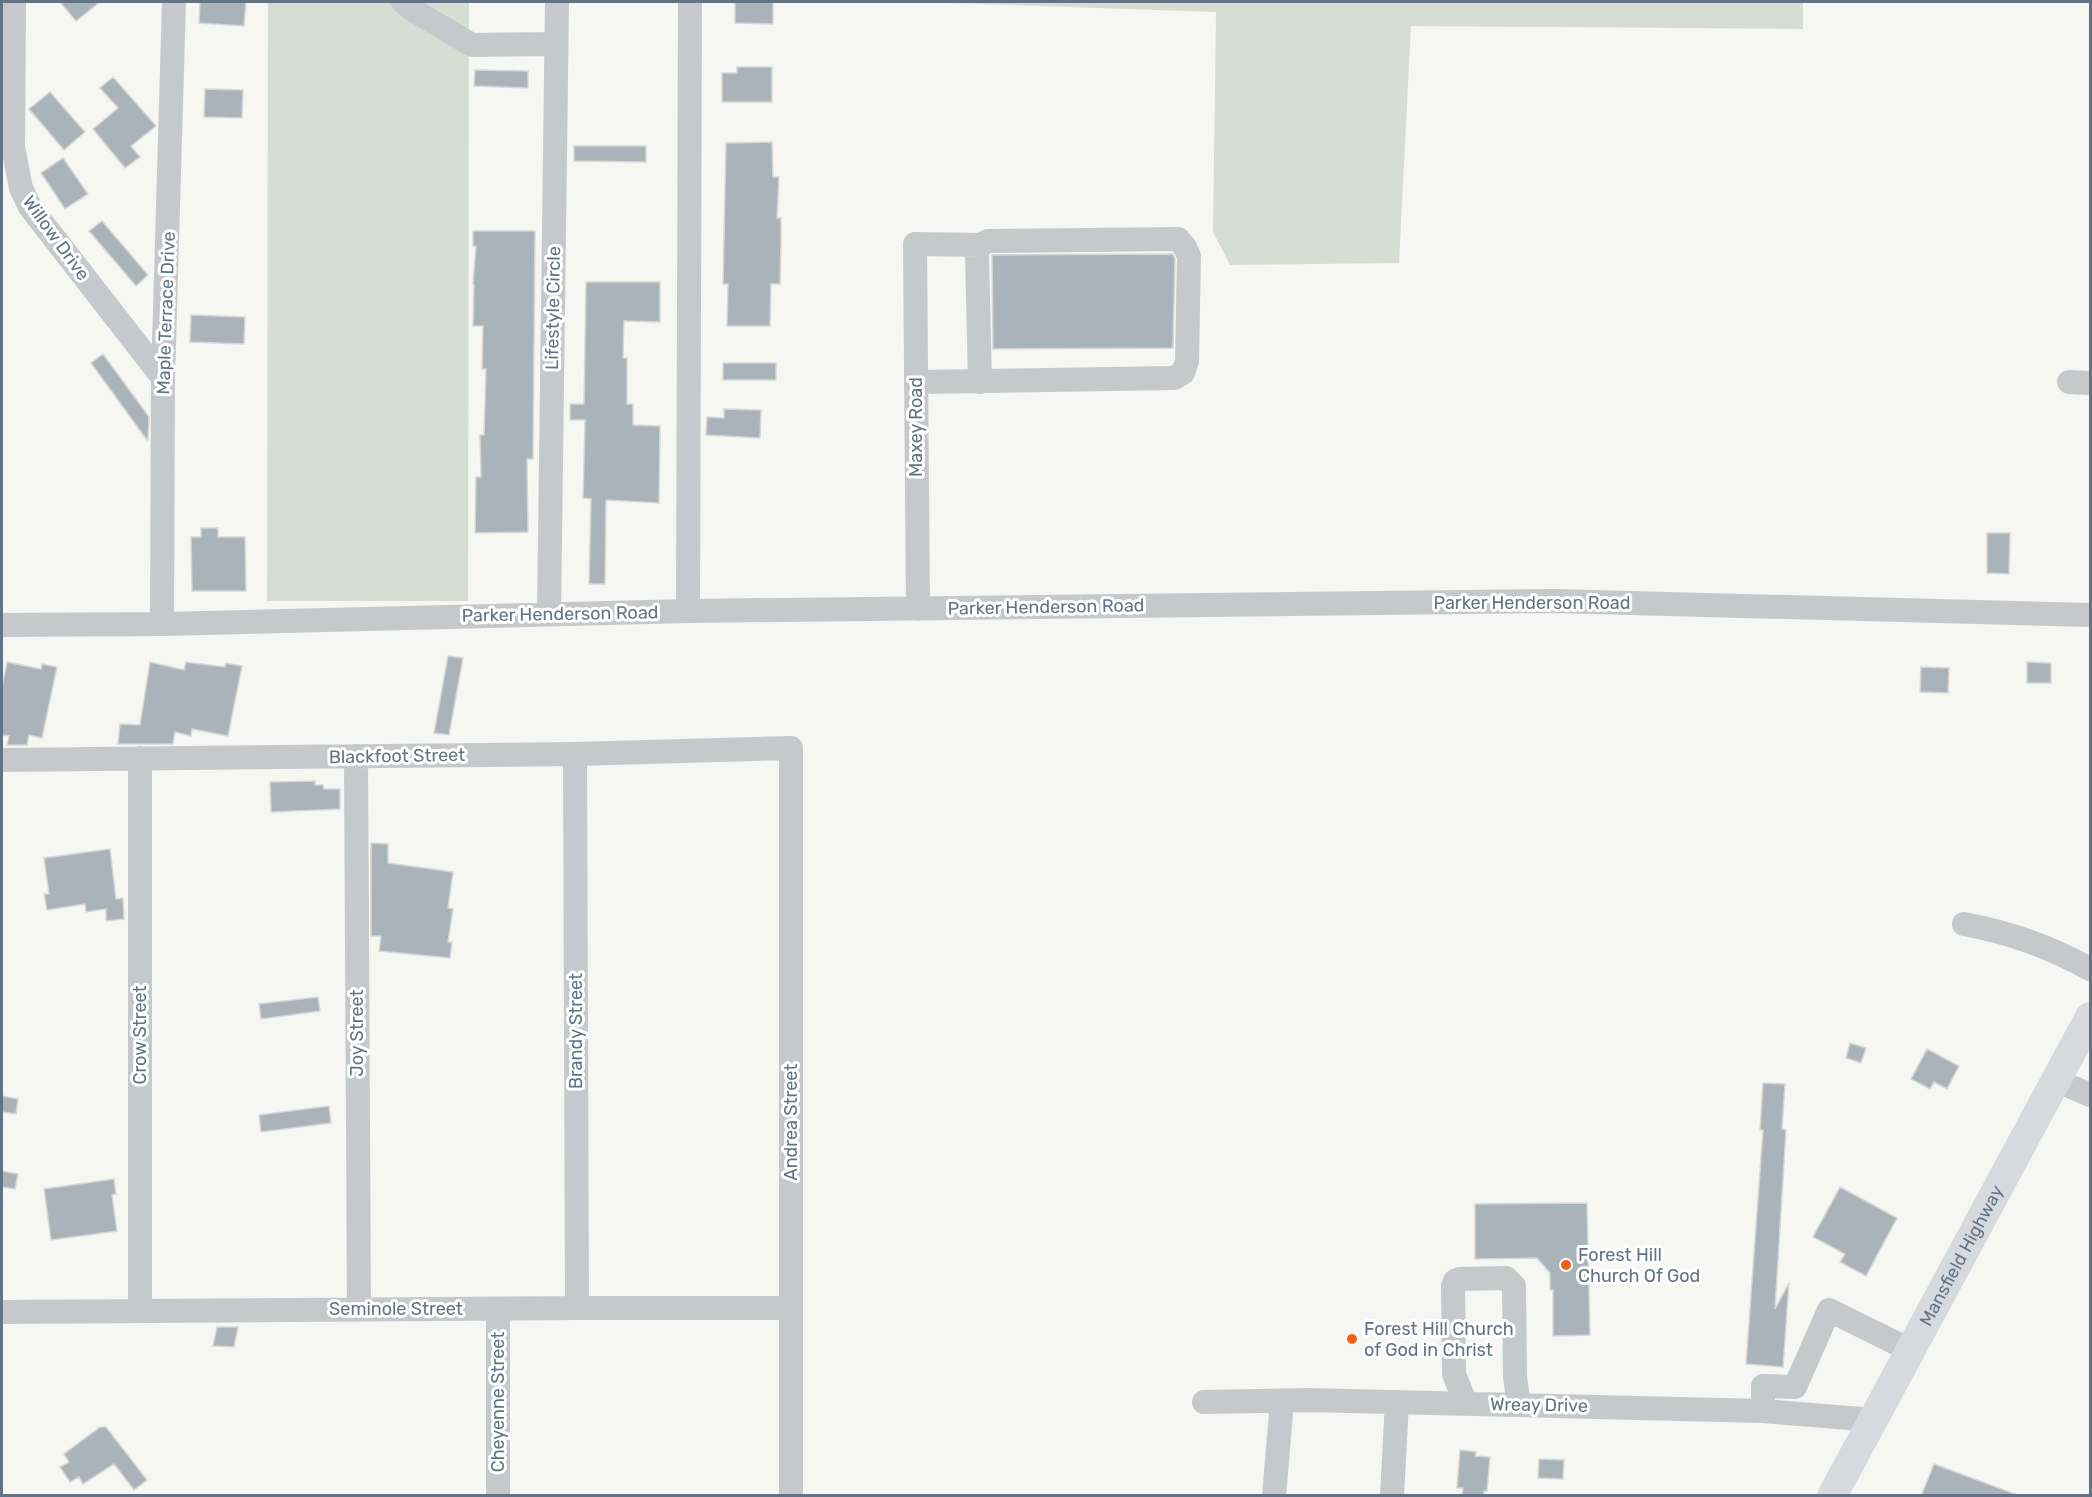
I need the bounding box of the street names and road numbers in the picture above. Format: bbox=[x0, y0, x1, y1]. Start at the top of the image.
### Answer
street label: Willow Drive bbox=[18, 191, 94, 285]
street label: Maple Terrace Drive bbox=[152, 231, 180, 395]
street label: Lifestyle Circle bbox=[541, 246, 565, 370]
street label: Maxey Road bbox=[905, 377, 927, 477]
street label: Parker Henderson Road bbox=[1434, 592, 1630, 614]
street label: Parker Henderson Road bbox=[947, 594, 1145, 620]
street label: Parker Henderson Road bbox=[461, 601, 659, 627]
street label: Blackfoot Street bbox=[329, 744, 465, 768]
street label: Brandy Street bbox=[565, 973, 587, 1089]
street label: Crow Street bbox=[129, 985, 151, 1085]
street label: Joy Street bbox=[346, 989, 368, 1077]
street label: Andrea Street bbox=[780, 1064, 802, 1180]
street label: Mansfield Highway bbox=[1915, 1181, 2008, 1330]
street label: Seminole Street bbox=[329, 1298, 463, 1320]
street label: Cheyenne Street bbox=[487, 1332, 509, 1472]
street label: Wreay Drive bbox=[1490, 1393, 1588, 1417]

